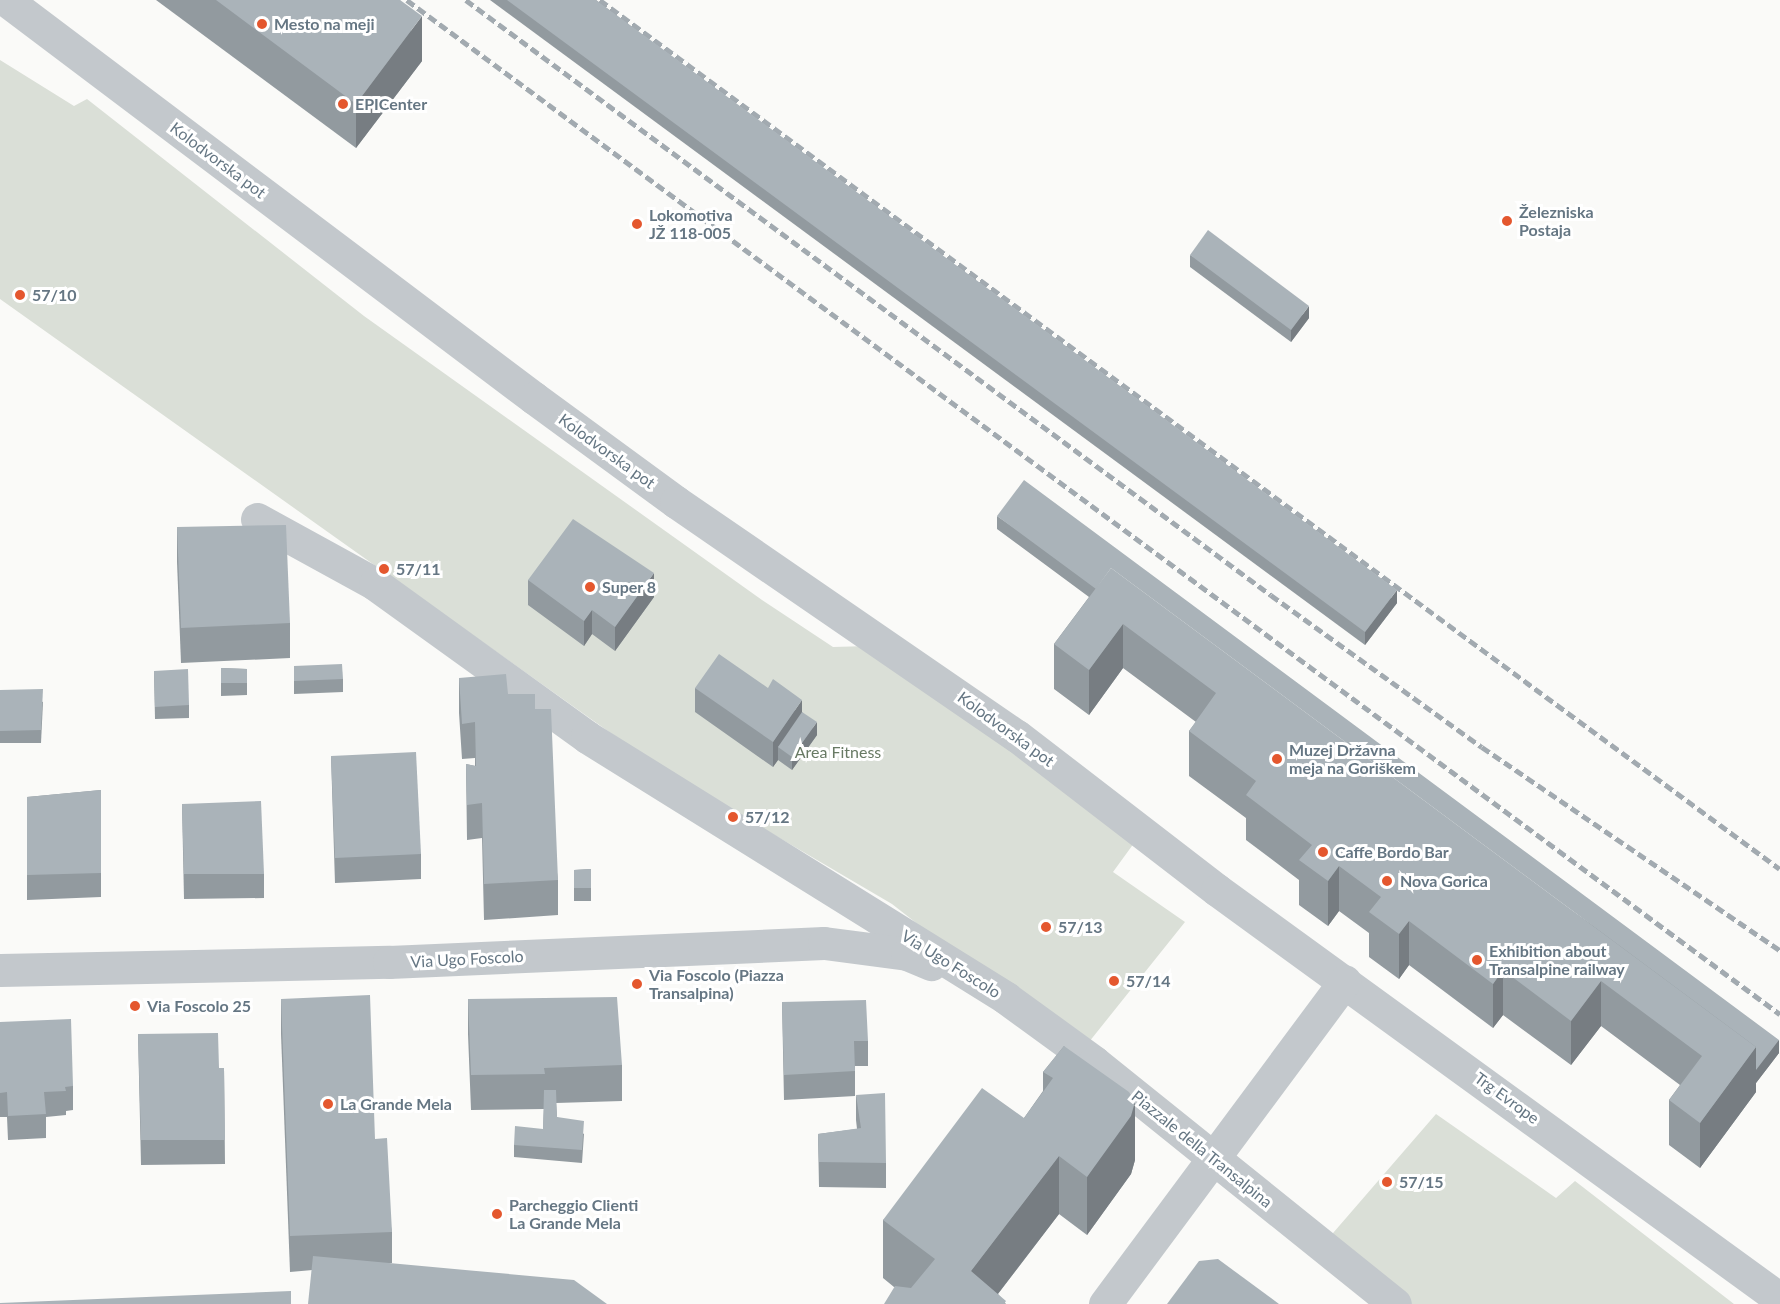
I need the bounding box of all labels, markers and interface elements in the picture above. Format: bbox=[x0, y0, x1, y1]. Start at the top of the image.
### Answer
place label: Mesto na meji bbox=[274, 14, 375, 34]
marker: Mesto na meji bbox=[255, 17, 269, 31]
place label: EPICenter bbox=[355, 94, 427, 114]
marker: EPICenter bbox=[336, 97, 350, 111]
street label: Kolodvorska pot bbox=[167, 118, 269, 202]
place label: Železniska Postaja bbox=[1519, 202, 1594, 240]
place label: Lokomotiva JŽ 118-005 bbox=[649, 205, 733, 243]
marker: Železniska Postaja bbox=[1500, 214, 1514, 228]
marker: Lokomotiva JŽ 118-005 bbox=[630, 217, 644, 231]
place label: 57/10 bbox=[32, 285, 77, 305]
marker: 57/10 bbox=[13, 288, 27, 302]
street label: Kolodvorska pot bbox=[555, 410, 659, 492]
place label: 57/11 bbox=[396, 559, 441, 579]
marker: 57/11 bbox=[377, 562, 391, 576]
place label: Super 8 bbox=[602, 577, 656, 597]
marker: Super 8 bbox=[583, 580, 597, 594]
street label: Kolodvorska pot bbox=[954, 688, 1058, 770]
place label: Muzej Državna meja na Goriškem bbox=[1289, 740, 1416, 778]
park label: Area Fitness bbox=[795, 742, 881, 762]
marker: Muzej Državna meja na Goriškem bbox=[1270, 752, 1284, 766]
place label: 57/12 bbox=[745, 807, 790, 827]
marker: 57/12 bbox=[726, 810, 740, 824]
place label: Caffe Bordo Bar bbox=[1335, 842, 1449, 862]
marker: Caffe Bordo Bar bbox=[1316, 845, 1330, 859]
place label: Nova Gorica bbox=[1400, 871, 1488, 891]
marker: Nova Gorica bbox=[1378, 872, 1396, 890]
place label: 57/13 bbox=[1058, 917, 1103, 937]
marker: 57/13 bbox=[1039, 920, 1053, 934]
street label: Via Ugo Foscolo bbox=[898, 926, 1004, 1002]
place label: Exhibition about Transalpine railway bbox=[1489, 941, 1625, 979]
street label: Via Ugo Foscolo bbox=[410, 946, 524, 972]
marker: Exhibition about Transalpine railway bbox=[1470, 953, 1484, 967]
place label: Via Foscolo (Piazza Transalpina) bbox=[649, 965, 784, 1003]
place label: 57/14 bbox=[1126, 971, 1171, 991]
marker: 57/14 bbox=[1107, 974, 1121, 988]
marker: Via Foscolo (Piazza Transalpina) bbox=[630, 977, 644, 991]
place label: Via Foscolo 25 bbox=[147, 996, 251, 1016]
marker: Via Foscolo 25 bbox=[128, 999, 142, 1013]
street label: Trg Evrope bbox=[1471, 1068, 1543, 1128]
street label: Piazzale della Transalpina bbox=[1128, 1086, 1276, 1212]
place label: La Grande Mela bbox=[340, 1094, 452, 1114]
marker: La Grande Mela bbox=[321, 1097, 335, 1111]
place label: 57/15 bbox=[1399, 1172, 1444, 1192]
marker: 57/15 bbox=[1380, 1175, 1394, 1189]
place label: Parcheggio Clienti La Grande Mela bbox=[509, 1195, 638, 1233]
marker: Parcheggio Clienti La Grande Mela bbox=[490, 1207, 504, 1221]

